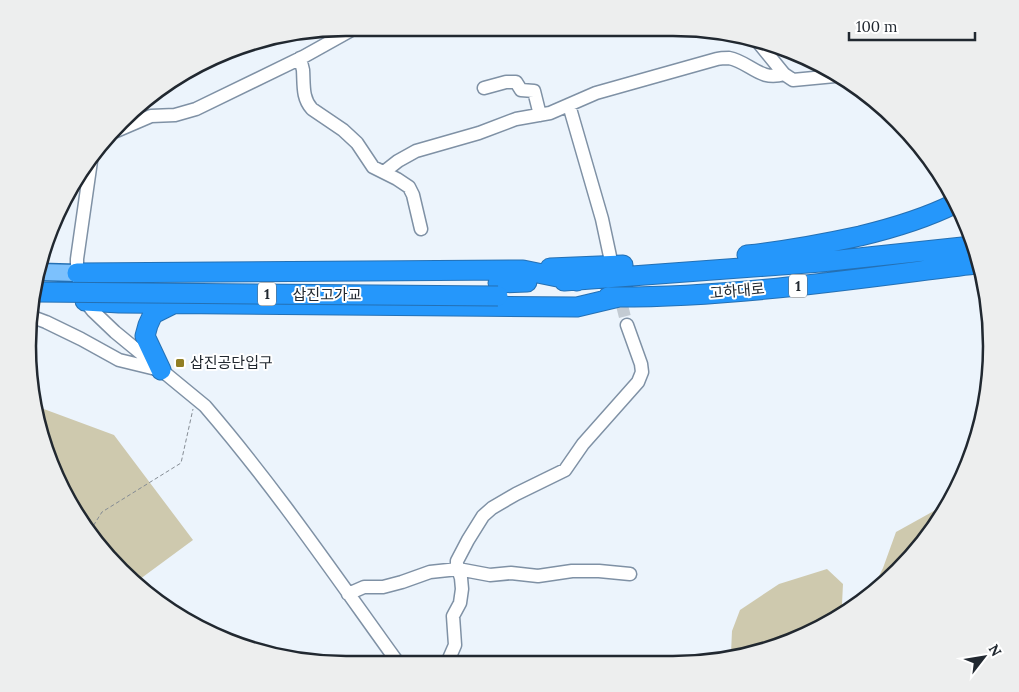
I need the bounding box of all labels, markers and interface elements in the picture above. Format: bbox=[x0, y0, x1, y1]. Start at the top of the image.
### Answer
scale bar bbox=[849, 10, 975, 42]
text: 100 m bbox=[856, 17, 897, 36]
road number: 1 bbox=[789, 274, 807, 298]
street label: 고하대로 bbox=[709, 279, 765, 302]
road number: 1 bbox=[258, 282, 276, 306]
street label: 삽진고가교 bbox=[292, 285, 362, 304]
place label: 삽진공단입구 bbox=[190, 353, 273, 372]
marker: 삽진공단입구 bbox=[174, 357, 186, 369]
north arrow bbox=[959, 632, 1009, 682]
text: N bbox=[985, 641, 1006, 660]

